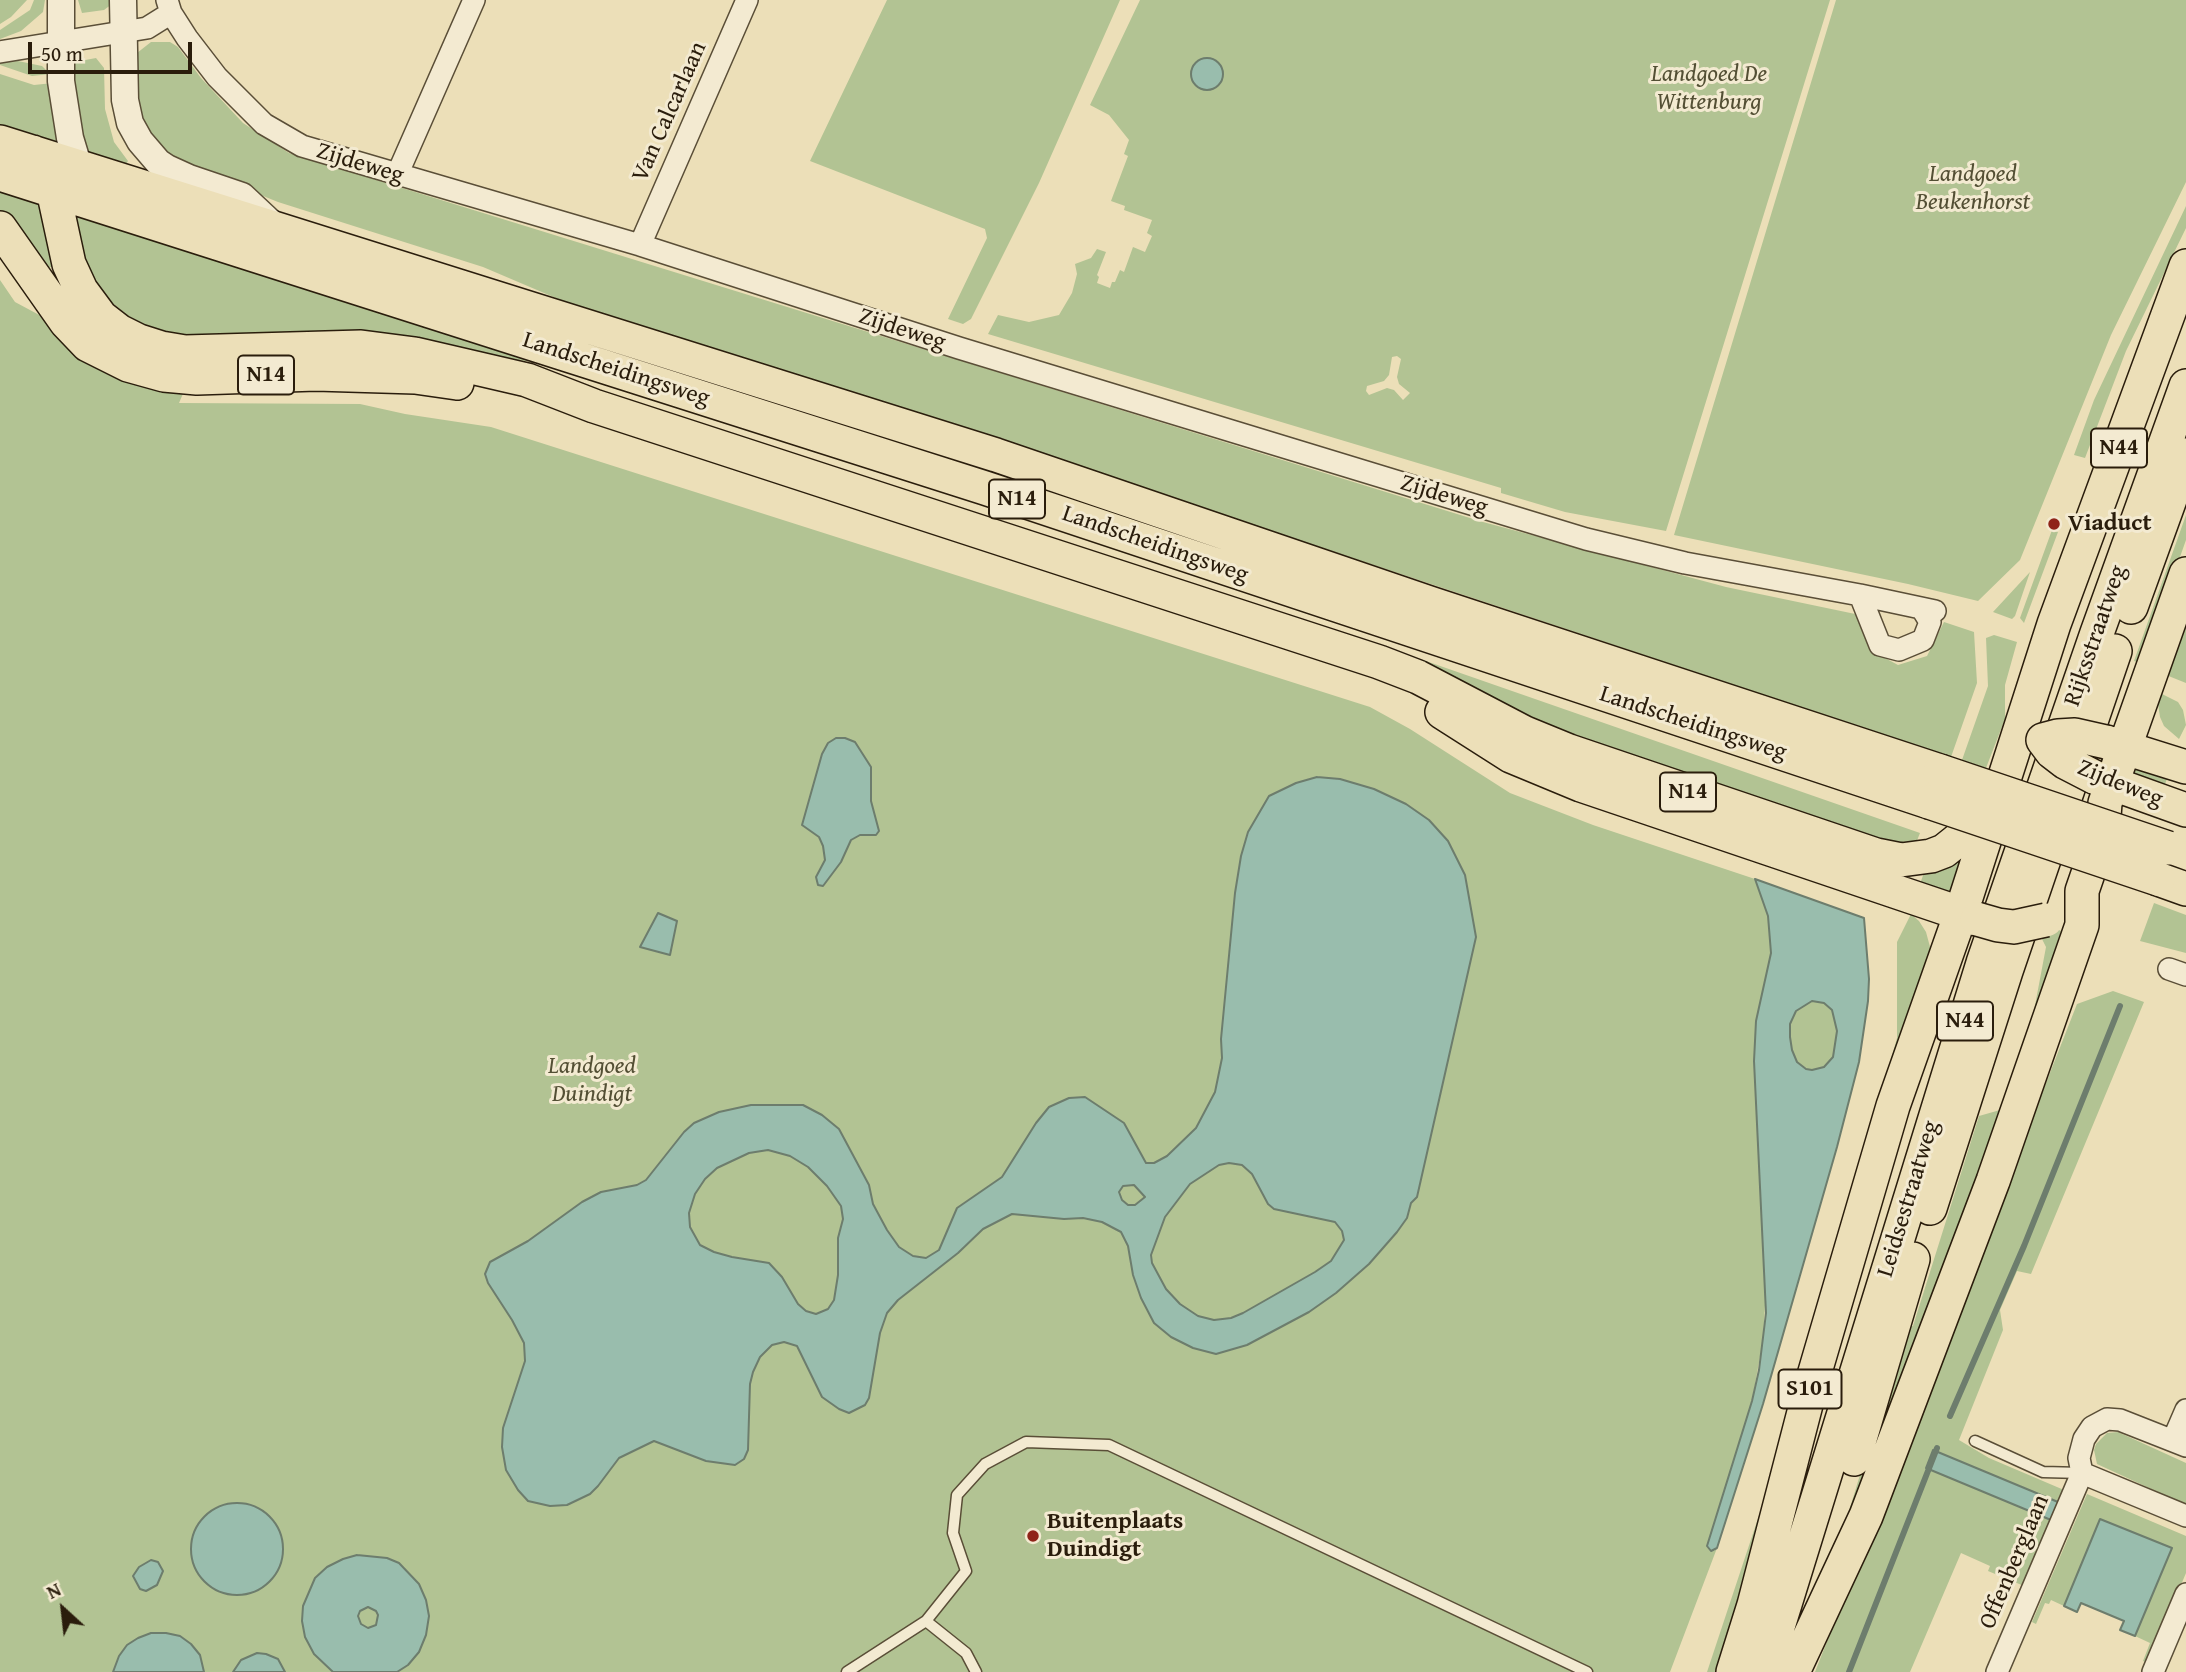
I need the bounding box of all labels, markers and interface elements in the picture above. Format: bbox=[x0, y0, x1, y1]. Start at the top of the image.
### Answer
scale bar bbox=[32, 28, 196, 72]
street label: Van Calcarlaan bbox=[626, 37, 714, 187]
text: 50 m bbox=[41, 38, 83, 69]
park label: Landgoed De Wittenburg bbox=[1651, 61, 1767, 117]
street label: Zijdeweg bbox=[313, 137, 407, 191]
park label: Landgoed Beukenhorst bbox=[1916, 161, 2030, 217]
street label: Zijdeweg bbox=[855, 302, 949, 358]
street label: Landscheidingsweg bbox=[519, 326, 713, 414]
road number: N14 bbox=[238, 356, 294, 394]
road number: N44 bbox=[2091, 428, 2147, 468]
street label: Zijdeweg bbox=[1397, 469, 1491, 523]
road number: N14 bbox=[989, 480, 1045, 519]
street label: Landscheidingsweg bbox=[1058, 500, 1252, 590]
place label: Viaduct bbox=[2068, 510, 2152, 538]
marker: Viaduct bbox=[2046, 516, 2062, 532]
street label: Rijksstraatweg bbox=[2058, 562, 2134, 710]
street label: Landscheidingsweg bbox=[1596, 680, 1790, 768]
street label: Zijdeweg bbox=[2073, 754, 2167, 814]
road number: N14 bbox=[1660, 772, 1716, 812]
road number: N44 bbox=[1937, 1002, 1993, 1040]
park label: Landgoed Duindigt bbox=[548, 1053, 636, 1109]
street label: Leidsestraatweg bbox=[1872, 1117, 1946, 1281]
road number: S101 bbox=[1778, 1370, 1842, 1408]
street label: Offenberglaan bbox=[1974, 1491, 2056, 1633]
place label: Buitenplaats Duindigt bbox=[1047, 1508, 1183, 1564]
marker: Buitenplaats Duindigt bbox=[1025, 1528, 1041, 1544]
north arrow bbox=[28, 1574, 98, 1644]
text: N bbox=[41, 1575, 65, 1606]

